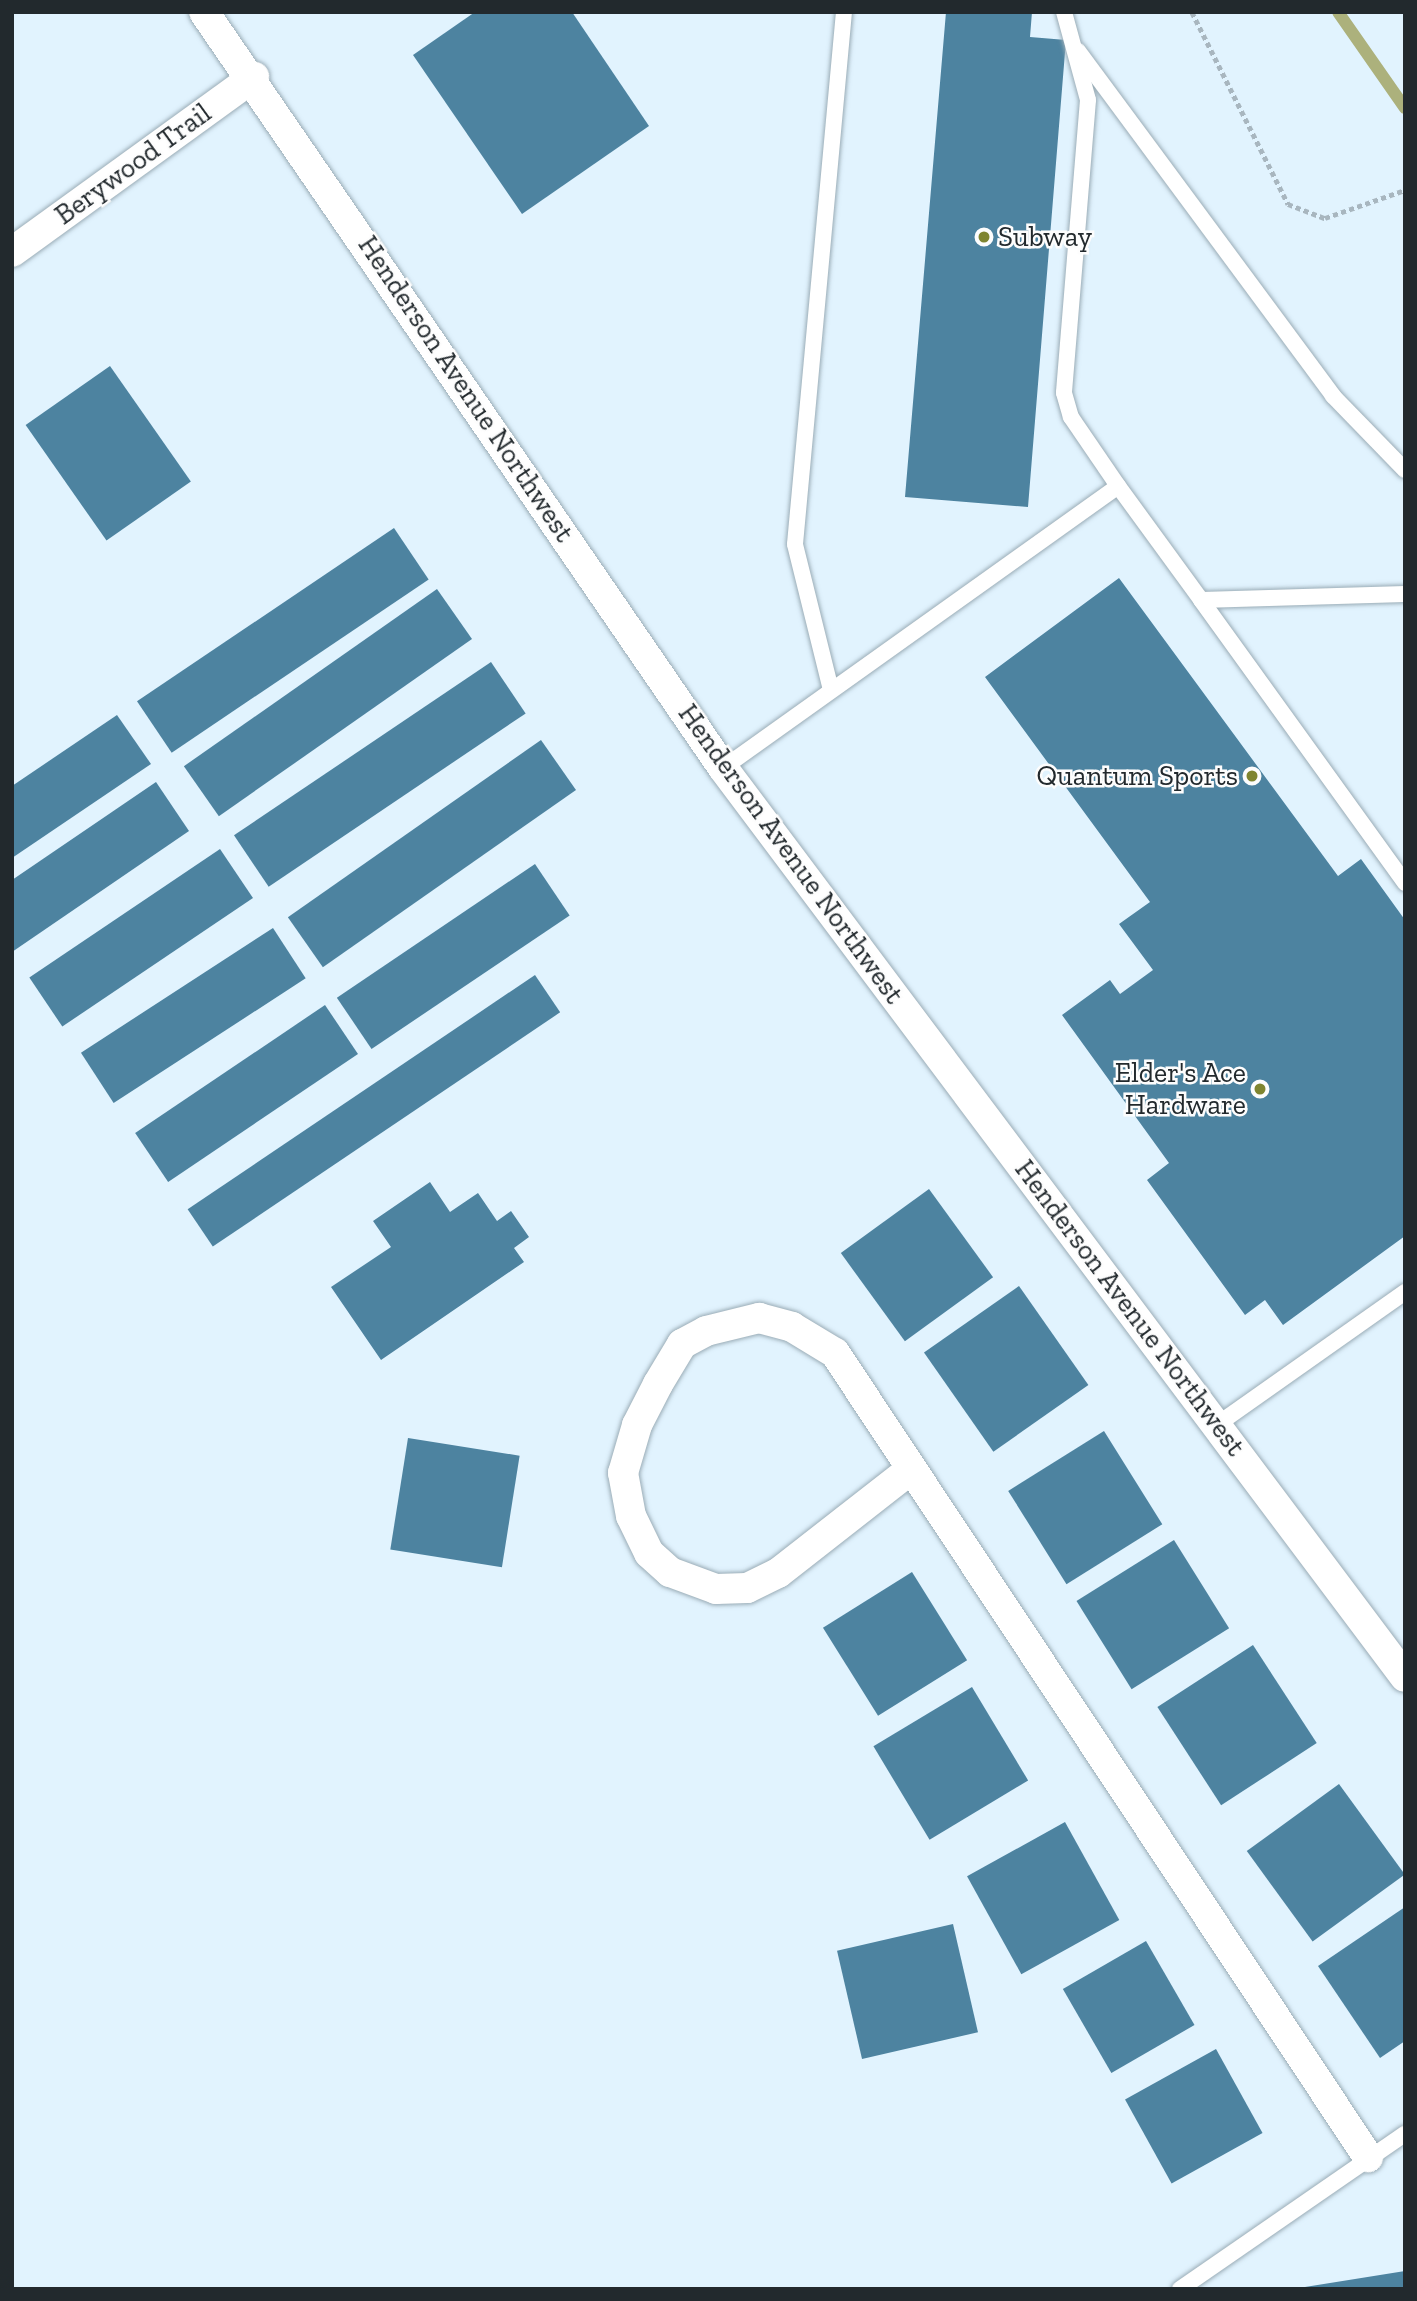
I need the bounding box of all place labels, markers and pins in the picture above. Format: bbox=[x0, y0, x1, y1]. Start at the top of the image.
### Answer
place label: Subway bbox=[998, 220, 1092, 254]
marker: Subway bbox=[976, 229, 992, 245]
place label: Quantum Sports bbox=[1036, 759, 1238, 793]
marker: Quantum Sports bbox=[1244, 768, 1260, 784]
place label: Elder's Ace Hardware bbox=[1114, 1056, 1246, 1122]
marker: Elder's Ace Hardware bbox=[1252, 1081, 1268, 1097]

